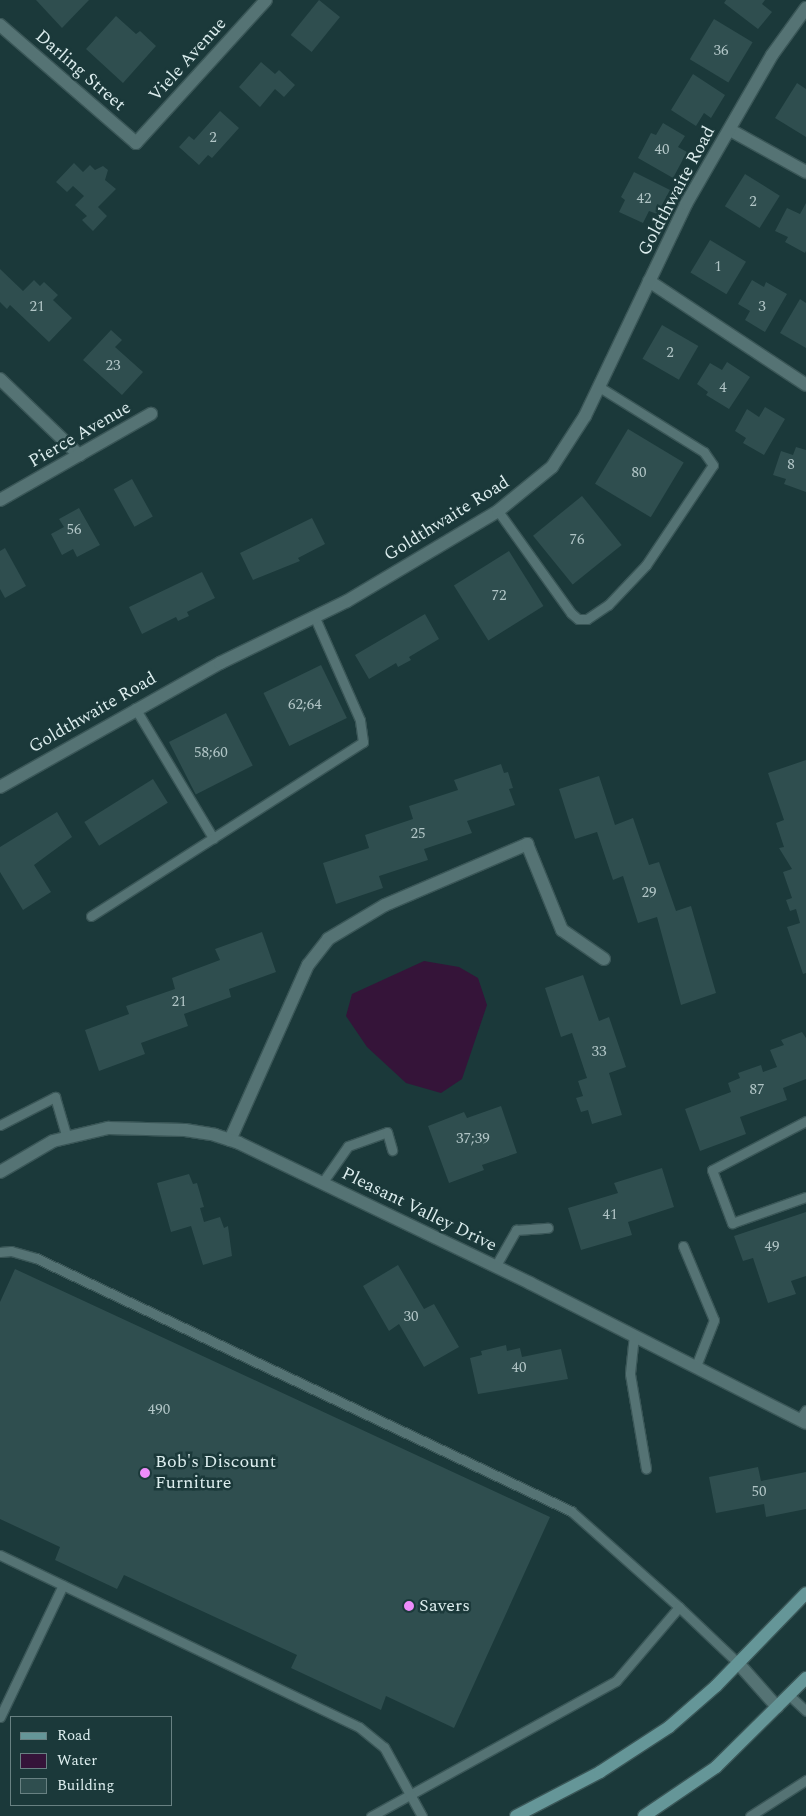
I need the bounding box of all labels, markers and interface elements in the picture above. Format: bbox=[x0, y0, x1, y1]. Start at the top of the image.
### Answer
street label: Viele Avenue bbox=[145, 14, 231, 106]
street label: Darling Street bbox=[30, 26, 130, 116]
house number: 36 bbox=[714, 42, 728, 60]
street label: Goldthwaite Road bbox=[634, 122, 720, 260]
house number: 2 bbox=[209, 129, 217, 147]
house number: 40 bbox=[655, 141, 669, 159]
house number: 42 bbox=[637, 190, 651, 208]
house number: 2 bbox=[749, 193, 757, 211]
house number: 1 bbox=[714, 258, 722, 276]
house number: 21 bbox=[30, 298, 44, 316]
house number: 3 bbox=[758, 298, 766, 316]
house number: 2 bbox=[666, 344, 674, 362]
house number: 23 bbox=[106, 357, 120, 375]
house number: 4 bbox=[719, 379, 727, 397]
street label: Pierce Avenue bbox=[25, 397, 135, 473]
house number: 8 bbox=[787, 456, 795, 474]
house number: 80 bbox=[632, 464, 646, 482]
street label: Goldthwaite Road bbox=[380, 472, 514, 566]
house number: 56 bbox=[67, 521, 81, 539]
house number: 76 bbox=[570, 531, 584, 549]
house number: 72 bbox=[492, 587, 506, 605]
street label: Goldthwaite Road bbox=[25, 668, 161, 758]
house number: 62;64 bbox=[288, 696, 322, 714]
house number: 58;60 bbox=[194, 744, 228, 762]
house number: 25 bbox=[411, 825, 425, 843]
house number: 29 bbox=[642, 884, 656, 902]
house number: 21 bbox=[172, 993, 186, 1011]
house number: 33 bbox=[592, 1043, 606, 1061]
house number: 87 bbox=[750, 1081, 764, 1099]
house number: 37;39 bbox=[456, 1130, 490, 1148]
street label: Pleasant Valley Drive bbox=[338, 1163, 500, 1257]
house number: 41 bbox=[603, 1206, 617, 1224]
house number: 49 bbox=[765, 1238, 779, 1256]
house number: 30 bbox=[404, 1308, 418, 1326]
house number: 40 bbox=[512, 1359, 526, 1377]
house number: 490 bbox=[148, 1401, 170, 1419]
place label: Bob's Discount Furniture bbox=[155, 1452, 276, 1495]
marker: Bob's Discount Furniture bbox=[139, 1467, 151, 1479]
house number: 50 bbox=[752, 1483, 766, 1501]
place label: Savers bbox=[419, 1595, 470, 1617]
marker: Savers bbox=[403, 1600, 415, 1612]
legend bbox=[10, 1716, 172, 1806]
text: Road bbox=[57, 1724, 91, 1747]
text: Water bbox=[57, 1749, 97, 1772]
text: Building bbox=[57, 1774, 114, 1797]

